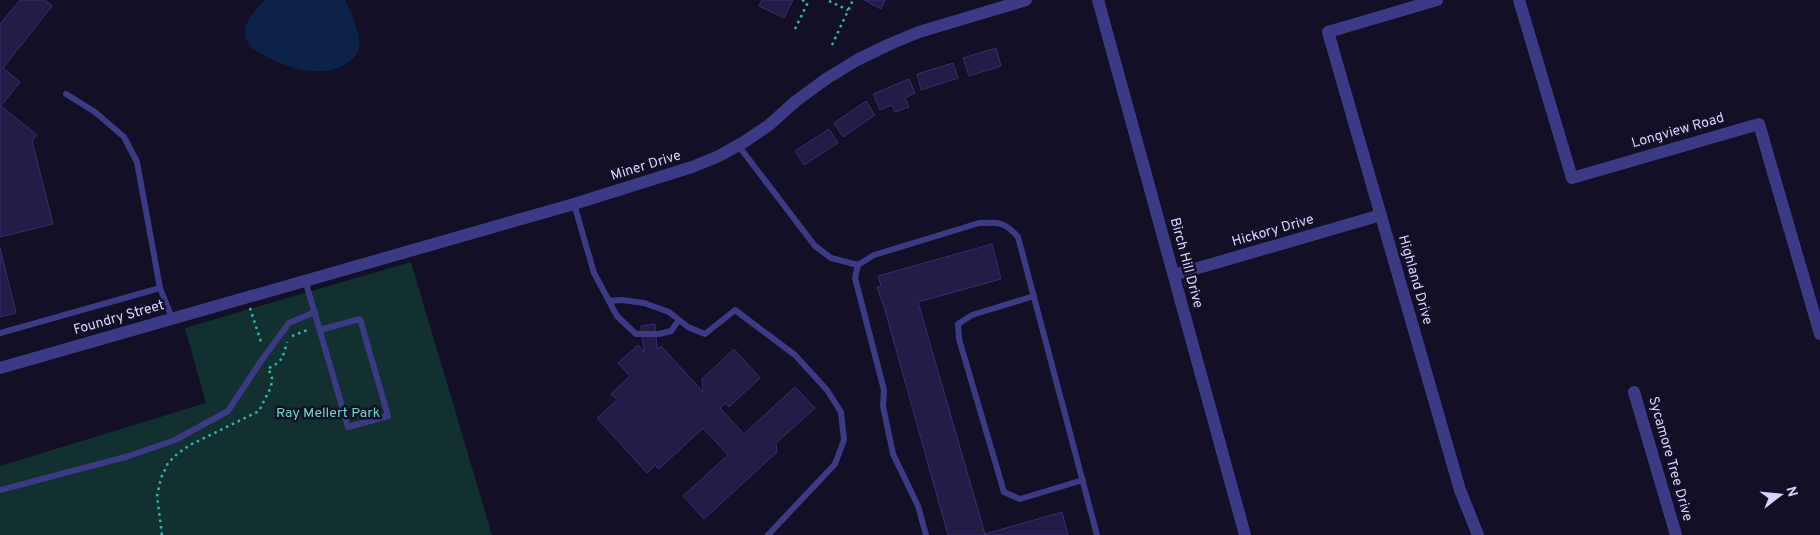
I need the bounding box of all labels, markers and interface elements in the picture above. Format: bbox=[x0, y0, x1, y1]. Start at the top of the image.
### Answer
street label: Longview Road bbox=[1630, 110, 1726, 152]
street label: Miner Drive bbox=[609, 147, 683, 185]
street label: Hickory Drive bbox=[1230, 211, 1316, 251]
street label: Birch Hill Drive bbox=[1166, 216, 1206, 310]
street label: Highland Drive bbox=[1394, 233, 1436, 327]
street label: Foundry Street bbox=[72, 297, 166, 339]
street label: Sycamore Tree Drive bbox=[1644, 395, 1696, 523]
park label: Ray Mellert Park bbox=[276, 405, 380, 422]
north arrow bbox=[1755, 470, 1805, 520]
text: N bbox=[1781, 485, 1801, 499]

